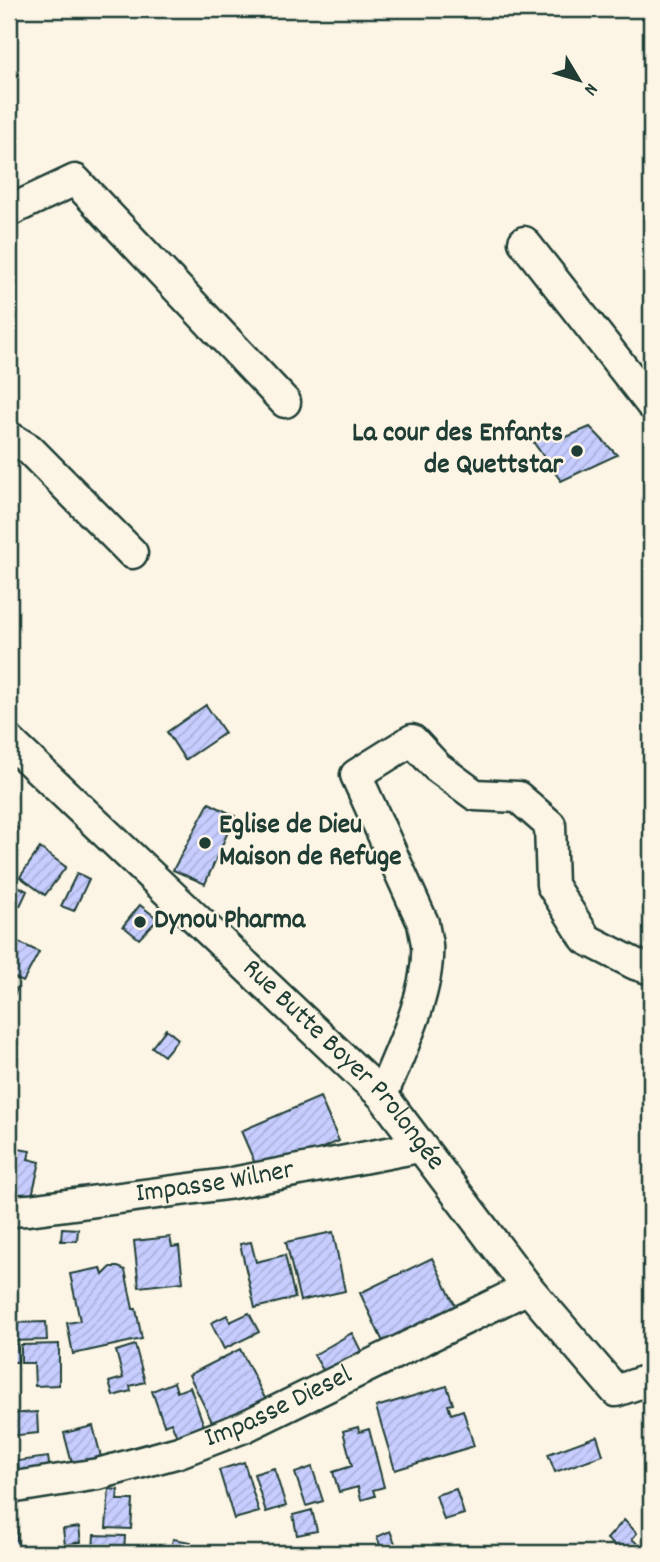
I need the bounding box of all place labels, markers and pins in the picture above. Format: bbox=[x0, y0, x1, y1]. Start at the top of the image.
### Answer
place label: La cour des Enfants de Quettstar bbox=[352, 415, 564, 487]
marker: La cour des Enfants de Quettstar bbox=[569, 443, 585, 459]
place label: Eglise de Dieu Maison de Refuge bbox=[219, 807, 402, 879]
marker: Eglise de Dieu Maison de Refuge bbox=[197, 835, 213, 851]
place label: Dynou Pharma bbox=[154, 902, 306, 942]
marker: Dynou Pharma bbox=[132, 914, 148, 930]

